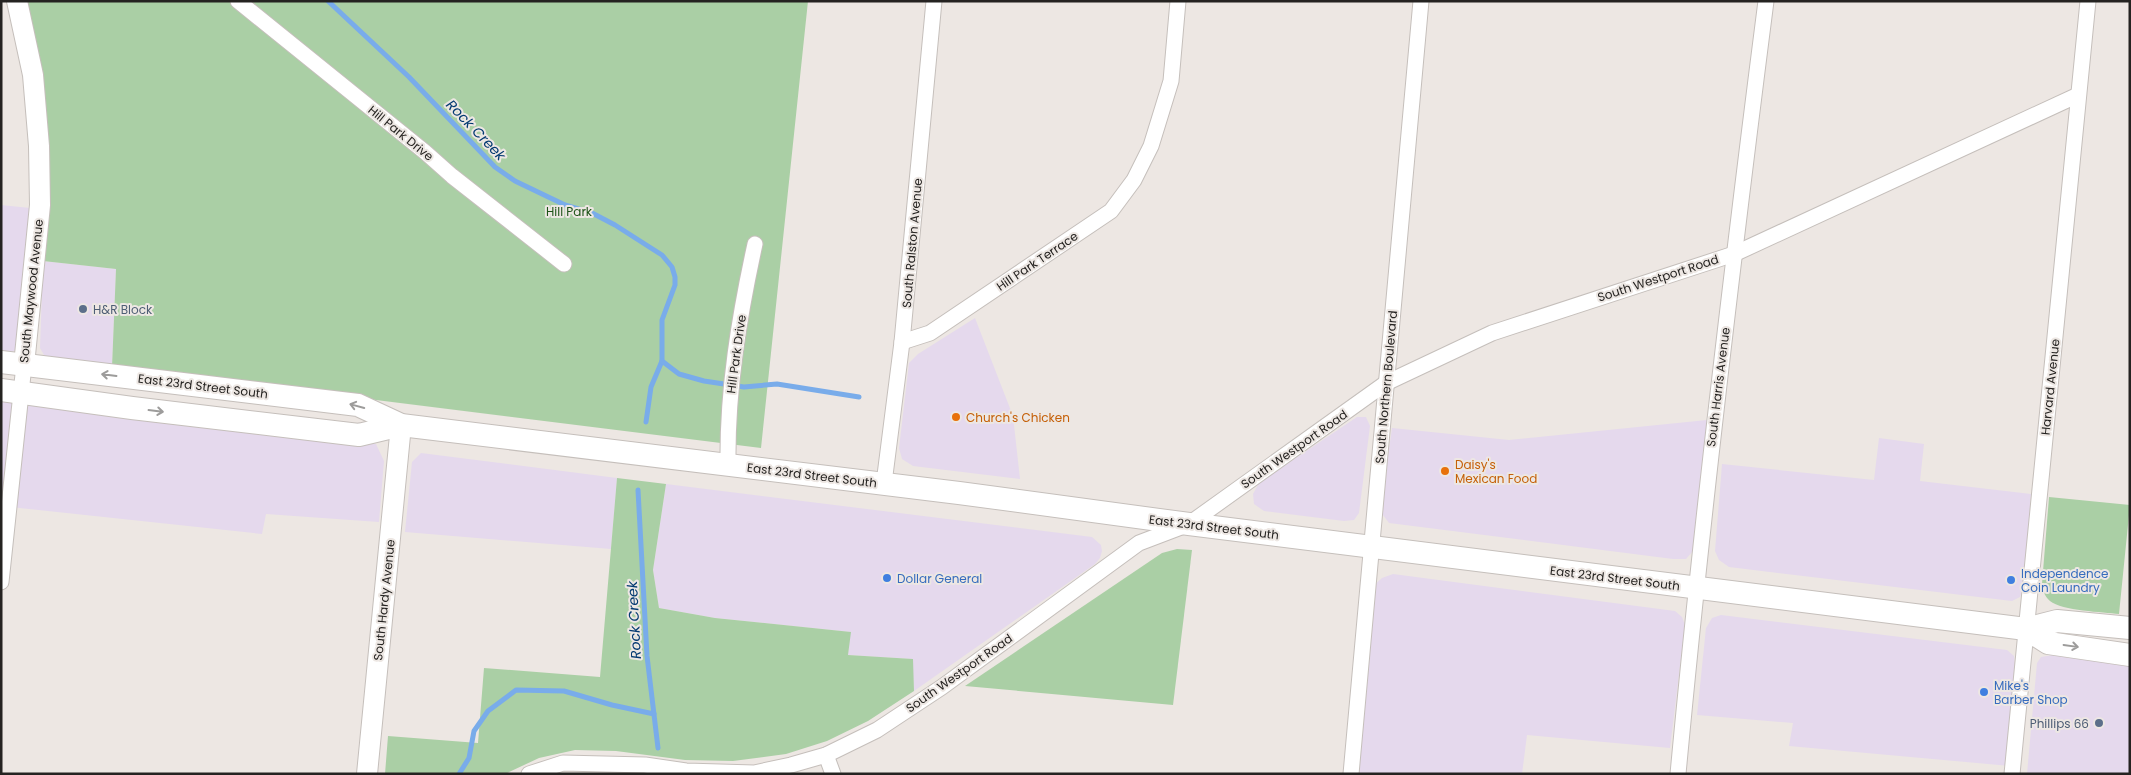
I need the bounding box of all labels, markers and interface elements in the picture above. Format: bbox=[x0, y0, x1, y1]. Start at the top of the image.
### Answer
water label: Rock Creek bbox=[442, 95, 511, 166]
street label: Hill Park Drive bbox=[365, 101, 437, 165]
street label: South Ralston Avenue bbox=[898, 177, 926, 309]
park label: Hill Park bbox=[546, 203, 593, 220]
street label: South Maywood Avenue bbox=[15, 218, 47, 364]
street label: Hill Park Terrace bbox=[993, 227, 1081, 295]
street label: South Westport Road bbox=[1595, 250, 1721, 306]
place label: H&R Block bbox=[93, 301, 153, 318]
marker: H&R Block bbox=[77, 303, 89, 315]
street label: South Northern Boulevard bbox=[1371, 310, 1401, 464]
street label: Hill Park Drive bbox=[722, 314, 750, 394]
street label: South Harris Avenue bbox=[1702, 326, 1734, 448]
street label: Harvard Avenue bbox=[2036, 338, 2064, 436]
one-way arrow bbox=[101, 370, 117, 380]
street label: East 23rd Street South bbox=[137, 370, 269, 402]
one-way arrow bbox=[349, 401, 365, 410]
one-way arrow bbox=[148, 406, 164, 416]
street label: South Westport Road bbox=[1237, 406, 1351, 492]
place label: Church's Chicken bbox=[966, 409, 1070, 426]
marker: Church's Chicken bbox=[950, 411, 962, 423]
place label: Daisy's Mexican Food bbox=[1455, 456, 1537, 487]
street label: East 23rd Street South bbox=[746, 459, 878, 491]
marker: Daisy's Mexican Food bbox=[1439, 465, 1451, 477]
street label: East 23rd Street South bbox=[1148, 511, 1280, 543]
street label: South Hardy Avenue bbox=[369, 539, 399, 661]
street label: East 23rd Street South bbox=[1549, 562, 1681, 594]
place label: Independence Coin Laundry bbox=[2021, 565, 2108, 596]
place label: Dollar General bbox=[897, 570, 982, 587]
marker: Dollar General bbox=[881, 572, 893, 584]
marker: Independence Coin Laundry bbox=[2005, 574, 2017, 586]
water label: Rock Creek bbox=[622, 580, 646, 659]
street label: South Westport Road bbox=[902, 630, 1016, 716]
one-way arrow bbox=[2062, 642, 2078, 652]
place label: Mike's Barber Shop bbox=[1994, 677, 2068, 708]
marker: Mike's Barber Shop bbox=[1978, 686, 1990, 698]
place label: Phillips 66 bbox=[2030, 715, 2089, 732]
marker: Phillips 66 bbox=[2093, 717, 2105, 729]

